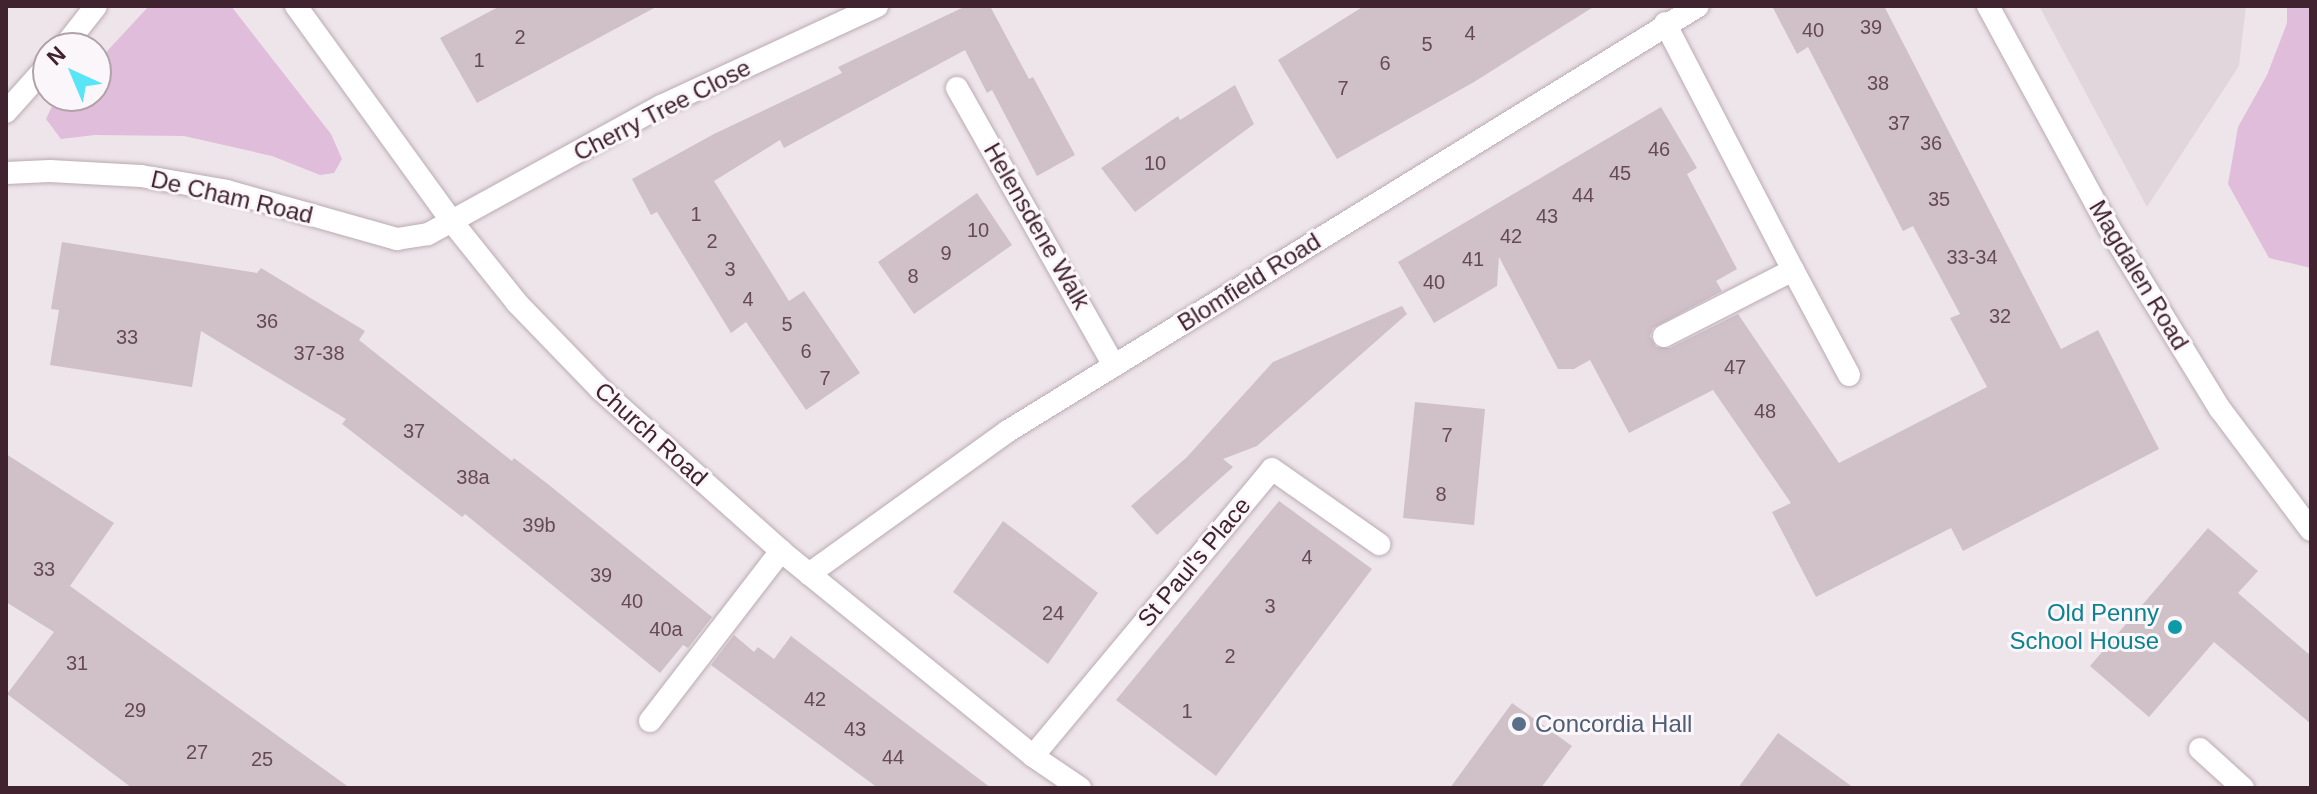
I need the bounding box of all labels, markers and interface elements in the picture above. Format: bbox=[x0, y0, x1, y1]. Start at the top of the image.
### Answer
house number: 39 bbox=[1860, 15, 1882, 39]
house number: 40 bbox=[1802, 18, 1824, 42]
house number: 4 bbox=[1464, 21, 1476, 45]
house number: 2 bbox=[514, 25, 526, 49]
north arrow bbox=[32, 32, 112, 112]
house number: 5 bbox=[1421, 32, 1433, 56]
text: N bbox=[42, 41, 71, 70]
house number: 1 bbox=[473, 48, 485, 72]
house number: 6 bbox=[1379, 51, 1391, 75]
street label: Cherry Tree Close bbox=[569, 53, 755, 167]
house number: 38 bbox=[1867, 71, 1889, 95]
house number: 7 bbox=[1337, 76, 1349, 100]
house number: 37 bbox=[1888, 111, 1910, 135]
house number: 36 bbox=[1920, 131, 1942, 155]
house number: 46 bbox=[1648, 137, 1670, 161]
street label: Helensdene Walk bbox=[978, 138, 1096, 314]
house number: 10 bbox=[1144, 151, 1166, 175]
house number: 45 bbox=[1609, 161, 1631, 185]
street label: De Cham Road bbox=[148, 164, 316, 230]
house number: 44 bbox=[1572, 183, 1594, 207]
house number: 35 bbox=[1928, 187, 1950, 211]
street label: Magdalen Road bbox=[2083, 195, 2195, 355]
house number: 1 bbox=[690, 202, 702, 226]
house number: 43 bbox=[1536, 204, 1558, 228]
house number: 10 bbox=[967, 218, 989, 242]
house number: 42 bbox=[1500, 224, 1522, 248]
street label: Blomfield Road bbox=[1172, 227, 1326, 337]
house number: 2 bbox=[706, 229, 718, 253]
house number: 9 bbox=[940, 241, 952, 265]
house number: 33-34 bbox=[1946, 245, 1998, 269]
house number: 41 bbox=[1462, 247, 1484, 271]
house number: 3 bbox=[724, 257, 736, 281]
house number: 8 bbox=[907, 264, 919, 288]
house number: 40 bbox=[1423, 270, 1445, 294]
house number: 4 bbox=[742, 287, 754, 311]
house number: 32 bbox=[1989, 304, 2011, 328]
house number: 36 bbox=[256, 309, 278, 333]
house number: 5 bbox=[781, 312, 793, 336]
house number: 33 bbox=[116, 325, 138, 349]
house number: 6 bbox=[800, 339, 812, 363]
house number: 37-38 bbox=[293, 341, 345, 365]
house number: 47 bbox=[1724, 355, 1746, 379]
house number: 7 bbox=[819, 366, 831, 390]
street label: Church Road bbox=[589, 376, 713, 492]
house number: 48 bbox=[1754, 399, 1776, 423]
house number: 37 bbox=[403, 419, 425, 443]
house number: 7 bbox=[1441, 423, 1453, 447]
house number: 38a bbox=[456, 465, 490, 489]
house number: 8 bbox=[1435, 482, 1447, 506]
street label: St Paul's Place bbox=[1131, 491, 1257, 633]
house number: 39b bbox=[522, 513, 556, 537]
house number: 4 bbox=[1301, 545, 1313, 569]
house number: 33 bbox=[33, 557, 55, 581]
house number: 39 bbox=[590, 563, 612, 587]
house number: 40 bbox=[621, 589, 643, 613]
house number: 3 bbox=[1264, 594, 1276, 618]
place label: Old Penny School House bbox=[2010, 599, 2159, 655]
house number: 24 bbox=[1042, 601, 1064, 625]
house number: 40a bbox=[649, 617, 683, 641]
marker: Old Penny School House bbox=[2166, 618, 2184, 636]
house number: 2 bbox=[1224, 644, 1236, 668]
house number: 31 bbox=[66, 651, 88, 675]
house number: 42 bbox=[804, 687, 826, 711]
house number: 29 bbox=[124, 698, 146, 722]
house number: 1 bbox=[1181, 699, 1193, 723]
place label: Concordia Hall bbox=[1535, 710, 1692, 738]
marker: Concordia Hall bbox=[1510, 715, 1528, 733]
house number: 43 bbox=[844, 717, 866, 741]
house number: 27 bbox=[186, 740, 208, 764]
house number: 44 bbox=[882, 745, 904, 769]
house number: 25 bbox=[251, 747, 273, 771]

